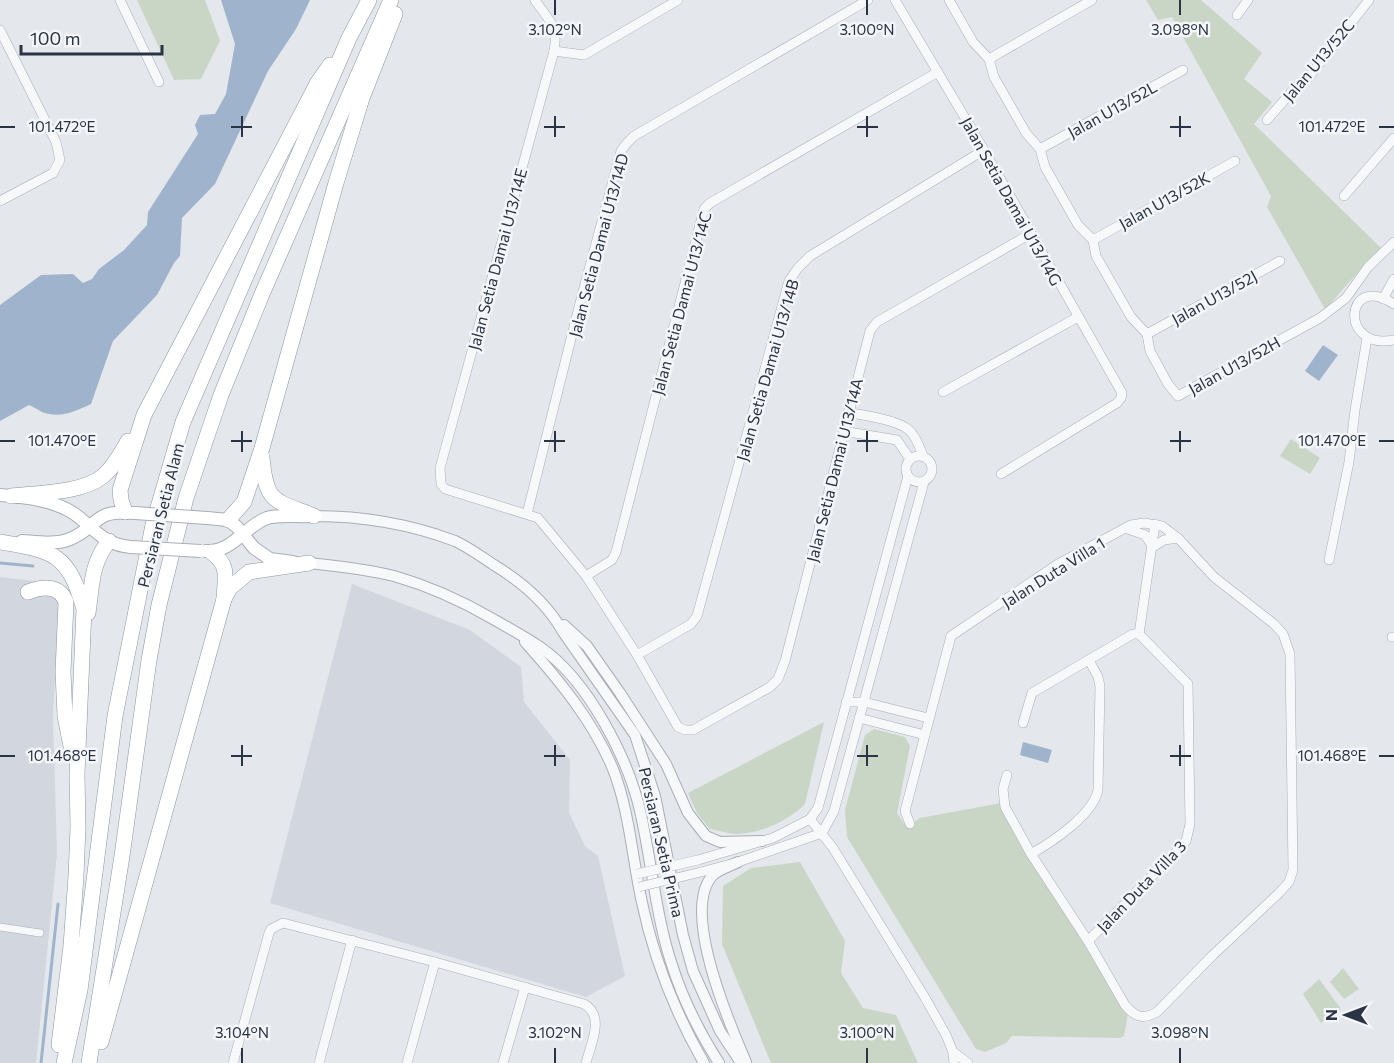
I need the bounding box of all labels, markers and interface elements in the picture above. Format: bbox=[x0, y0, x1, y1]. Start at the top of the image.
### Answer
street label: Jalan U13/52C bbox=[1278, 15, 1358, 105]
scale bar bbox=[21, 18, 162, 56]
text: 3.102°N bbox=[528, 20, 582, 38]
text: 3.100°N bbox=[839, 20, 895, 38]
text: 3.098°N bbox=[1151, 20, 1209, 38]
text: 100 m bbox=[30, 27, 80, 49]
street label: Jalan U13/52L bbox=[1064, 77, 1160, 141]
street label: Jalan Setia Damai U13/14G bbox=[958, 113, 1066, 289]
text: 101.472°E bbox=[29, 117, 96, 135]
text: 101.472°E bbox=[1299, 117, 1366, 135]
street label: Jalan Setia Damai U13/14D bbox=[564, 151, 632, 339]
street label: Jalan Setia Damai U13/14E bbox=[464, 166, 530, 352]
street label: Jalan U13/52K bbox=[1115, 167, 1213, 233]
street label: Jalan Setia Damai U13/14C bbox=[647, 209, 715, 397]
street label: Jalan U13/52J bbox=[1168, 266, 1260, 328]
street label: Jalan Setia Damai U13/14B bbox=[732, 277, 802, 463]
street label: Jalan U13/52H bbox=[1185, 332, 1283, 398]
street label: Jalan Setia Damai U13/14A bbox=[802, 376, 866, 564]
text: 101.470°E bbox=[28, 431, 96, 449]
text: 101.470°E bbox=[1298, 431, 1366, 449]
street label: Persiaran Setia Alam bbox=[133, 441, 187, 589]
street label: Jalan Duta Villa 1 bbox=[998, 533, 1108, 611]
text: 101.468°E bbox=[27, 746, 97, 764]
text: 101.468°E bbox=[1297, 746, 1367, 764]
street label: Persiaran Setia Prima bbox=[635, 765, 689, 919]
street label: Jalan Duta Villa 3 bbox=[1092, 836, 1190, 936]
north arrow bbox=[1316, 985, 1376, 1045]
text: N bbox=[1321, 1009, 1340, 1021]
text: 3.104°N bbox=[215, 1023, 269, 1041]
text: 3.102°N bbox=[528, 1023, 582, 1041]
text: 3.100°N bbox=[839, 1023, 895, 1041]
text: 3.098°N bbox=[1151, 1023, 1209, 1041]

